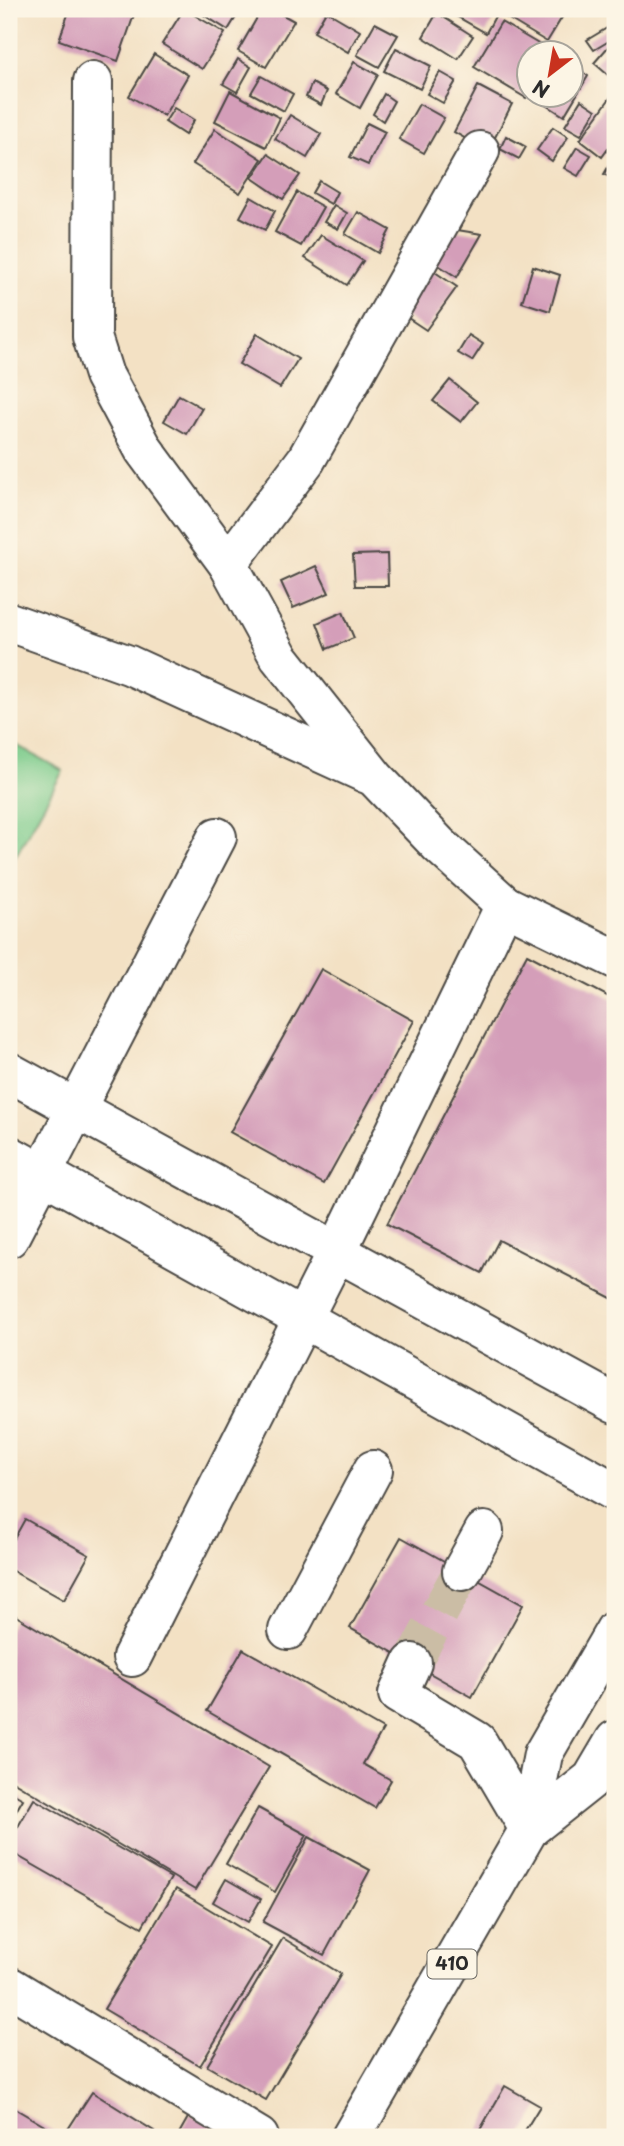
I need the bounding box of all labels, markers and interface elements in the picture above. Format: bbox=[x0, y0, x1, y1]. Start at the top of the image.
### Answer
north arrow bbox=[516, 38, 586, 108]
text: N bbox=[527, 74, 554, 105]
road number: 410 bbox=[428, 1950, 476, 1978]

